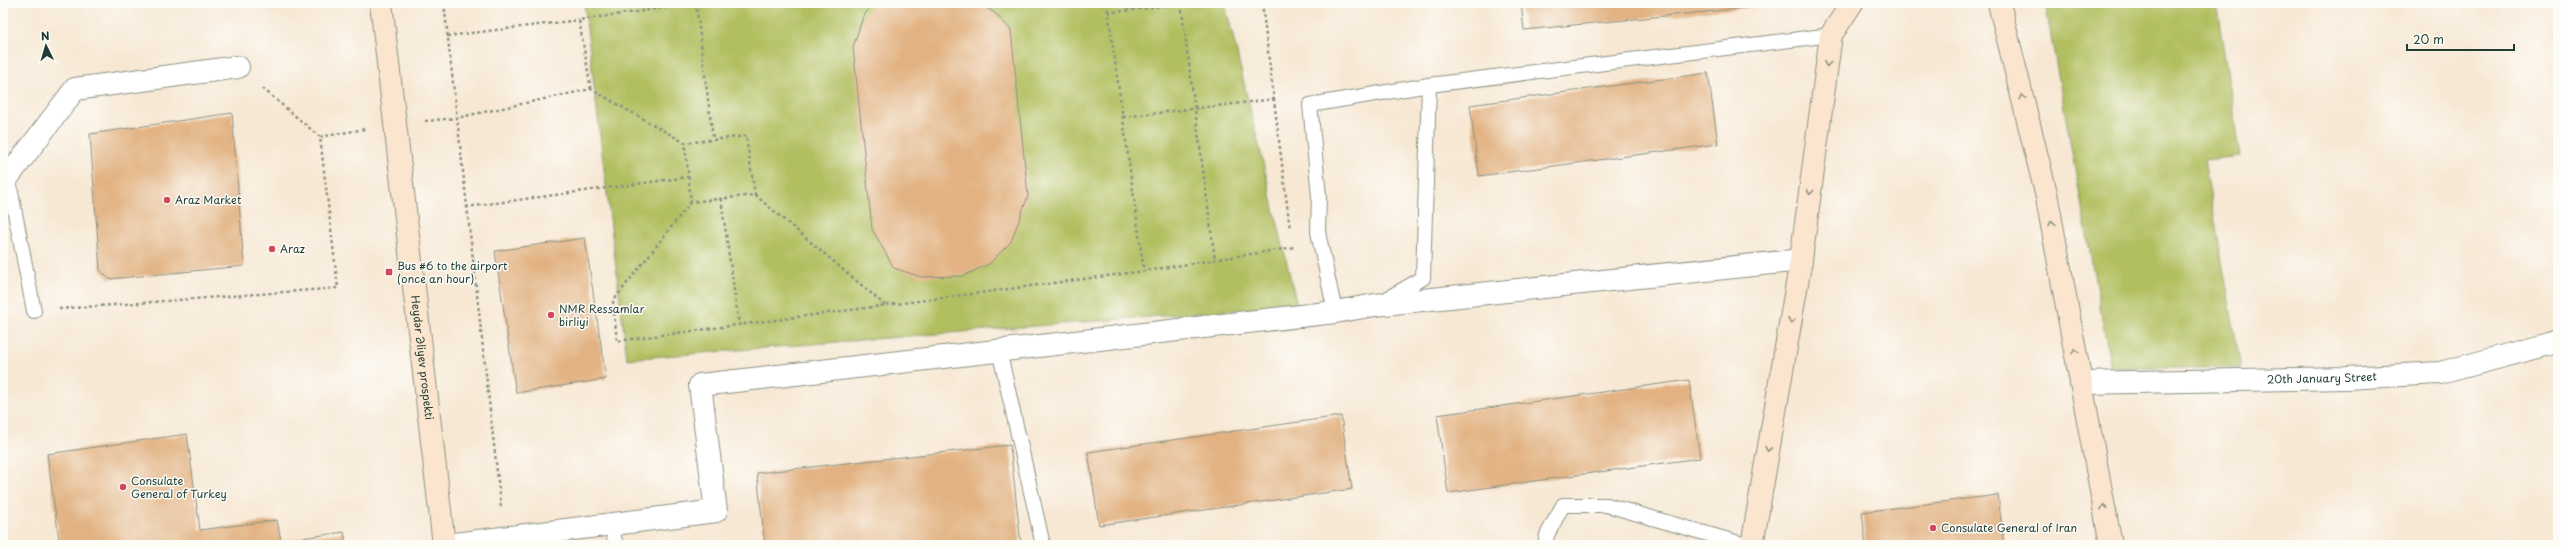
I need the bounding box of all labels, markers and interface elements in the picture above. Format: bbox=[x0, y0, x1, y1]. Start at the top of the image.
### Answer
north arrow bbox=[26, 26, 66, 66]
scale bar bbox=[2407, 26, 2514, 52]
text: N bbox=[40, 27, 50, 44]
text: 20 m bbox=[2413, 30, 2444, 48]
one-way arrow bbox=[1823, 60, 1832, 67]
one-way arrow bbox=[2019, 94, 2027, 100]
one-way arrow bbox=[1806, 189, 1815, 195]
place label: Araz Market bbox=[175, 191, 242, 208]
marker: Araz Market bbox=[162, 195, 172, 205]
one-way arrow bbox=[2048, 220, 2056, 226]
place label: Araz bbox=[280, 240, 305, 257]
marker: Araz bbox=[267, 244, 277, 254]
place label: Bus #6 to the airport (once an hour) bbox=[397, 257, 508, 287]
marker: Bus #6 to the airport (once an hour) bbox=[384, 267, 394, 277]
street label: Heydər Əliyev prospekti bbox=[407, 294, 438, 421]
place label: NMR Ressamlar birliyi bbox=[559, 300, 644, 330]
marker: NMR Ressamlar birliyi bbox=[546, 310, 556, 320]
one-way arrow bbox=[1787, 318, 1795, 324]
one-way arrow bbox=[2071, 348, 2080, 354]
street label: 20th January Street bbox=[2267, 367, 2378, 387]
one-way arrow bbox=[1765, 446, 1773, 452]
place label: Consulate General of Turkey bbox=[131, 472, 227, 502]
marker: Consulate General of Turkey bbox=[118, 482, 128, 492]
one-way arrow bbox=[2100, 504, 2108, 510]
place label: Consulate General of Iran bbox=[1941, 519, 2077, 536]
marker: Consulate General of Iran bbox=[1928, 523, 1938, 533]

